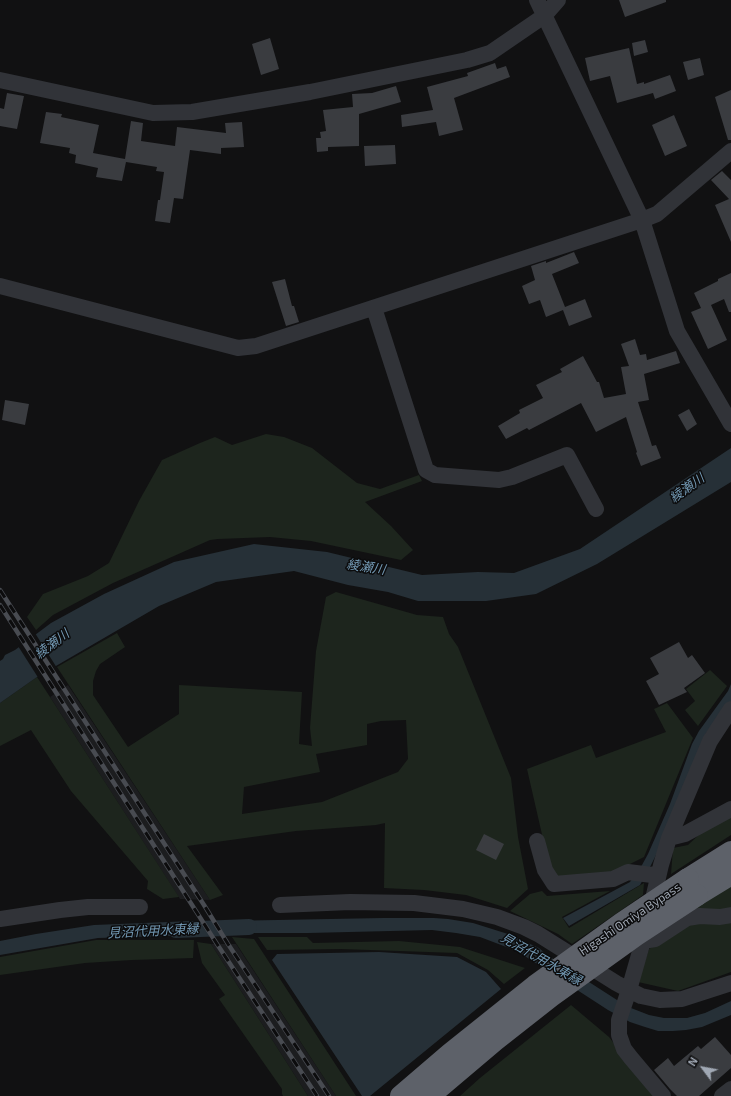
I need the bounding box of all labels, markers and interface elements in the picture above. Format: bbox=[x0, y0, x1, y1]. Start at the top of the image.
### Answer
water label: 綾瀬川 bbox=[667, 470, 707, 506]
water label: 綾瀬川 bbox=[346, 556, 386, 578]
water label: 綾瀬川 bbox=[32, 626, 72, 662]
street label: Higashi Omiya Bypass bbox=[576, 880, 684, 958]
water label: 見沼代用水東縁 bbox=[107, 921, 199, 941]
water label: 見沼代用水東縁 bbox=[498, 929, 584, 989]
north arrow bbox=[683, 1048, 723, 1088]
text: N bbox=[685, 1055, 700, 1068]

